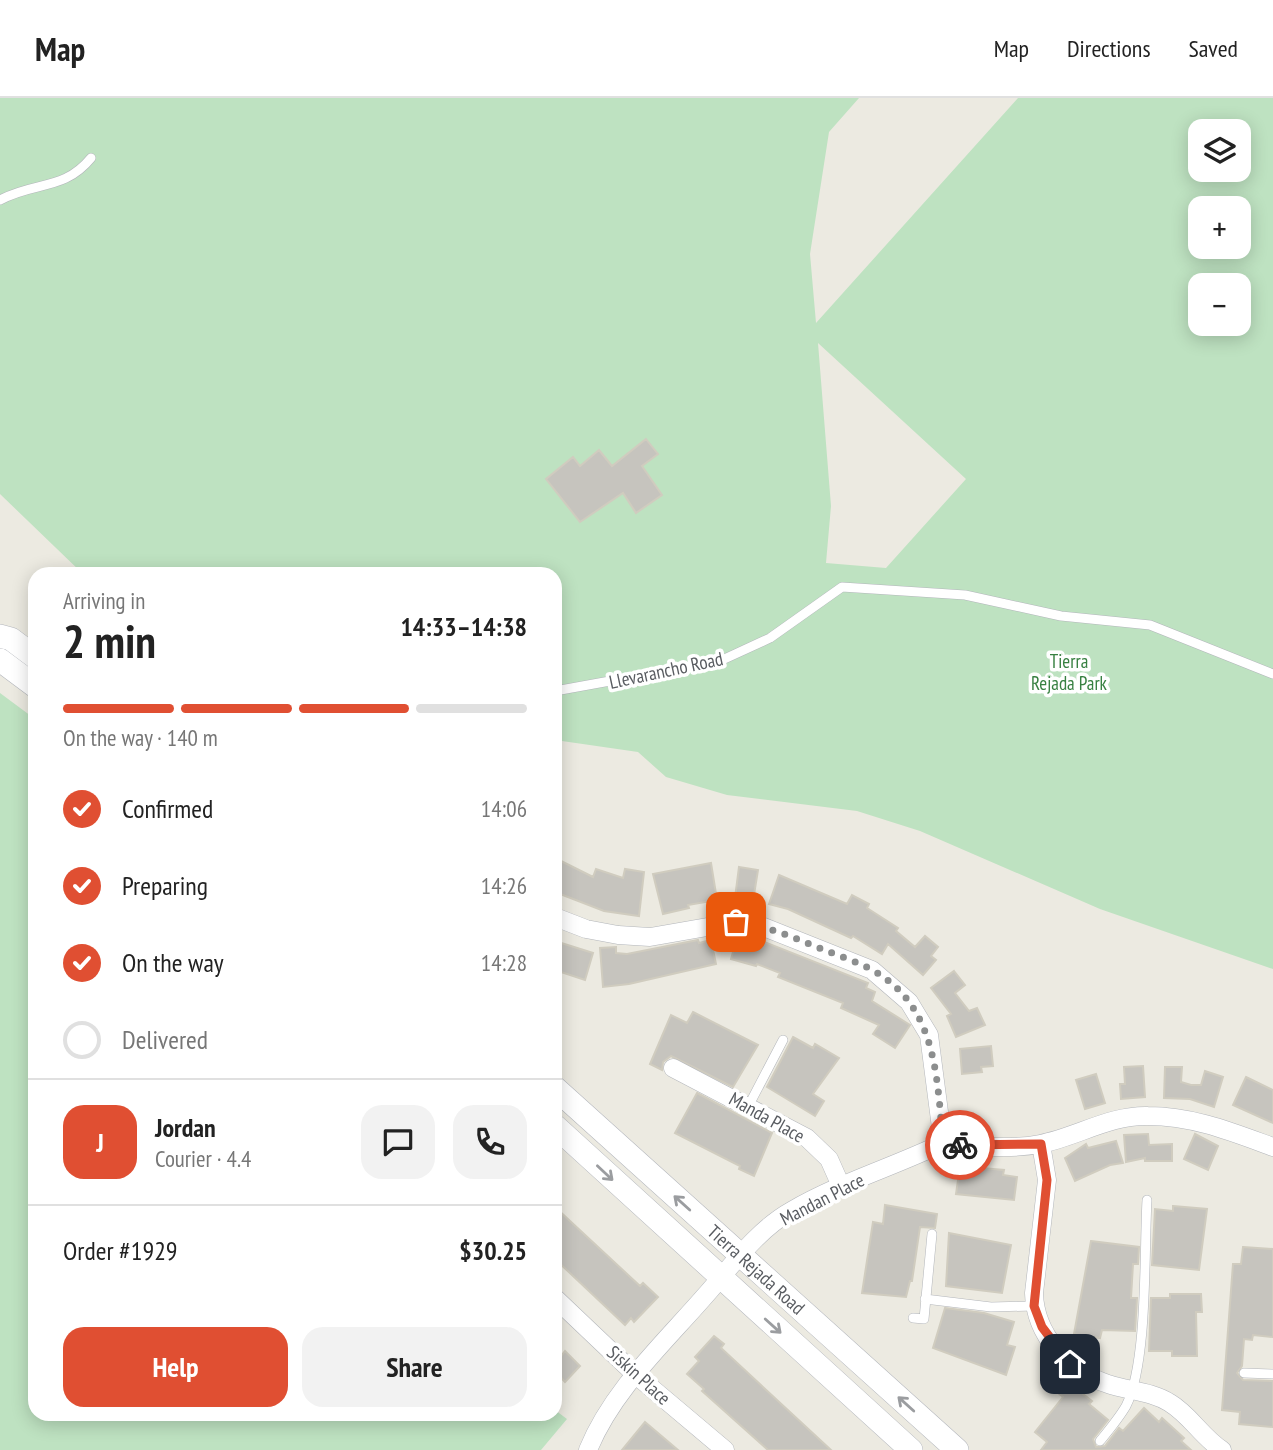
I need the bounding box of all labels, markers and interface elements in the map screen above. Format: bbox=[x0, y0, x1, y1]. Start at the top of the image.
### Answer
text: Map bbox=[35, 27, 85, 70]
text: Map bbox=[994, 33, 1029, 64]
text: Directions bbox=[1067, 33, 1151, 64]
text: Saved bbox=[1189, 33, 1238, 64]
map controls bbox=[1188, 119, 1251, 336]
button: layers bbox=[1188, 119, 1251, 182]
button: + bbox=[1188, 196, 1251, 259]
button: − bbox=[1188, 273, 1251, 336]
text: Arriving in bbox=[63, 586, 145, 615]
text: 14:33–14:38 bbox=[400, 610, 527, 643]
text: 2 min bbox=[63, 611, 156, 671]
street label: Llevarancho Road bbox=[607, 646, 725, 694]
park label: Tierra Rejada Park bbox=[1031, 649, 1108, 695]
text: On the way · 140 m bbox=[63, 723, 218, 752]
icon: check bbox=[63, 790, 101, 828]
text: Confirmed bbox=[122, 792, 213, 825]
text: 14:06 bbox=[481, 794, 527, 823]
icon: check bbox=[63, 867, 101, 905]
text: Preparing bbox=[122, 869, 208, 902]
text: 14:26 bbox=[481, 871, 527, 900]
pin bbox=[706, 892, 766, 952]
icon: bag bbox=[717, 903, 755, 941]
icon: check bbox=[63, 944, 101, 982]
text: On the way bbox=[122, 946, 224, 979]
text: 14:28 bbox=[481, 948, 527, 977]
text: Delivered bbox=[122, 1023, 208, 1056]
street label: Manda Place bbox=[725, 1086, 809, 1148]
button: chat bbox=[361, 1105, 435, 1179]
button: phone bbox=[453, 1105, 527, 1179]
courier bbox=[925, 1110, 995, 1180]
text: Jordan bbox=[155, 1111, 216, 1144]
text: J bbox=[96, 1126, 104, 1159]
icon: bike bbox=[941, 1126, 979, 1164]
text: Courier · 4.4 bbox=[155, 1144, 251, 1173]
one-way arrow bbox=[596, 1164, 613, 1181]
street label: Mandan Place bbox=[776, 1168, 868, 1230]
one-way arrow bbox=[674, 1195, 691, 1212]
street label: Tierra Rejada Road bbox=[703, 1219, 810, 1319]
text: Order #1929 bbox=[63, 1234, 178, 1267]
text: $30.25 bbox=[459, 1234, 527, 1267]
one-way arrow bbox=[764, 1318, 782, 1334]
button: Help bbox=[63, 1327, 288, 1407]
button: Share bbox=[302, 1327, 527, 1407]
pin bbox=[1040, 1334, 1100, 1394]
street label: Siskin Place bbox=[602, 1340, 676, 1410]
icon: home bbox=[1051, 1345, 1089, 1383]
one-way arrow bbox=[898, 1396, 915, 1413]

